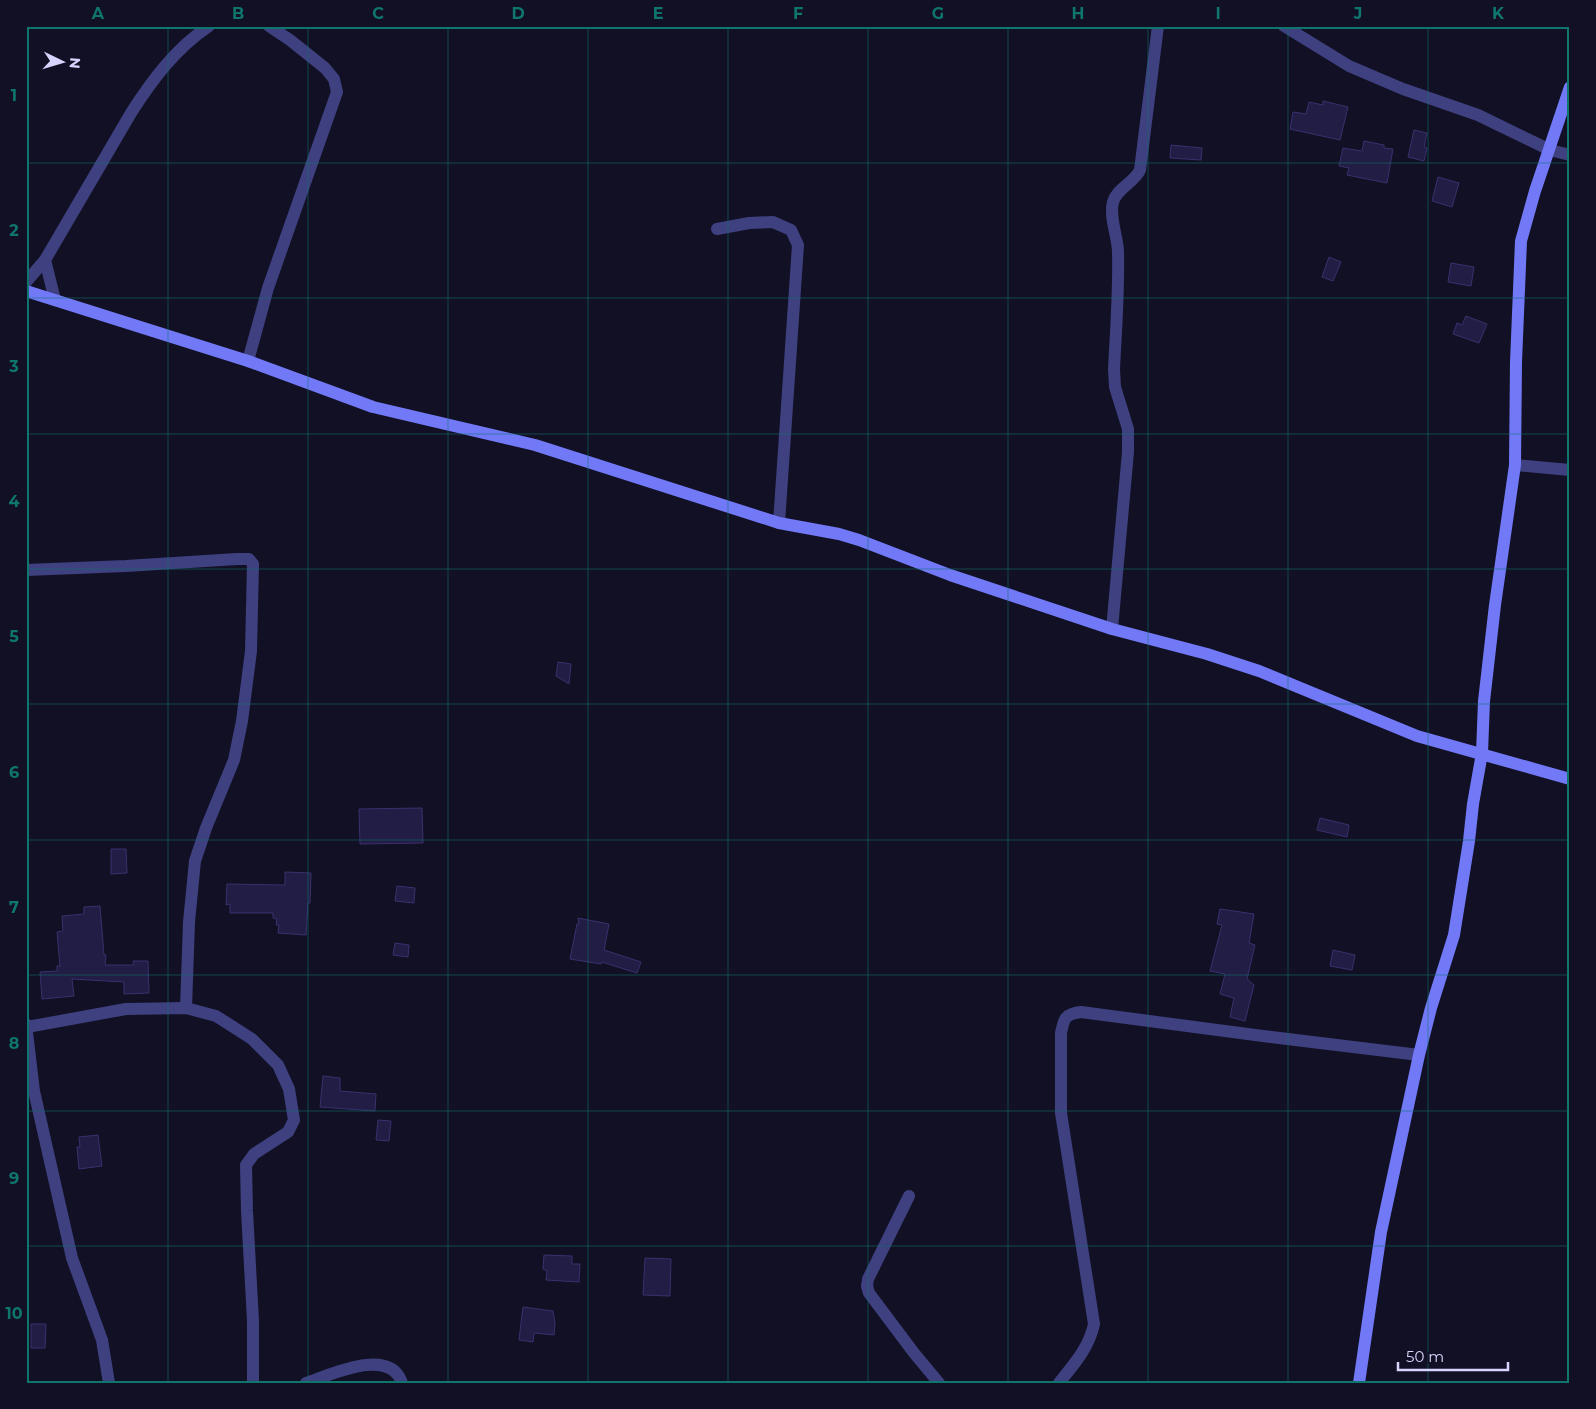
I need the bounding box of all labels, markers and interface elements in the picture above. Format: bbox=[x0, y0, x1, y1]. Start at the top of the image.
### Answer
text: A bbox=[91, 4, 105, 23]
text: B bbox=[232, 4, 244, 23]
text: C bbox=[372, 4, 384, 23]
text: D bbox=[511, 4, 525, 23]
text: E bbox=[653, 4, 663, 23]
text: F bbox=[793, 4, 803, 23]
text: G bbox=[932, 4, 944, 23]
text: H bbox=[1072, 4, 1084, 23]
text: I bbox=[1215, 4, 1221, 23]
text: J bbox=[1353, 4, 1362, 23]
text: K bbox=[1492, 4, 1505, 23]
north arrow bbox=[38, 38, 88, 88]
text: N bbox=[65, 57, 84, 70]
text: 1 bbox=[11, 86, 17, 105]
text: 2 bbox=[9, 221, 19, 240]
text: 3 bbox=[8, 357, 19, 376]
text: 4 bbox=[8, 492, 20, 511]
text: 5 bbox=[9, 627, 19, 646]
text: 6 bbox=[9, 763, 19, 782]
text: 7 bbox=[9, 898, 19, 917]
text: 8 bbox=[9, 1034, 19, 1053]
text: 9 bbox=[9, 1169, 19, 1188]
text: 10 bbox=[5, 1304, 23, 1323]
scale bar bbox=[1398, 1339, 1508, 1371]
text: 50 m bbox=[1406, 1347, 1444, 1366]

